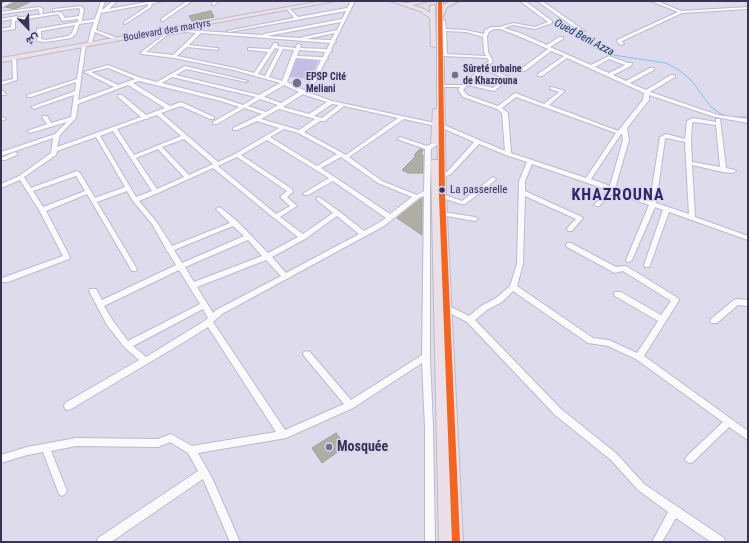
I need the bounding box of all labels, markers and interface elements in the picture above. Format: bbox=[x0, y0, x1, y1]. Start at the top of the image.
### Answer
north arrow bbox=[8, 8, 48, 48]
street label: Boulevard des martyrs bbox=[122, 17, 212, 45]
water label: Oued Beni Azza bbox=[552, 17, 616, 59]
text: ش bbox=[24, 31, 42, 48]
place label: Sûreté urbaine de Khazrouna bbox=[463, 63, 522, 86]
marker: Sûreté urbaine de Khazrouna bbox=[450, 70, 460, 80]
place label: EPSP Cité Meliani bbox=[306, 71, 346, 94]
marker: EPSP Cité Meliani bbox=[291, 77, 303, 89]
place label: La passerelle bbox=[450, 183, 508, 197]
marker: La passerelle bbox=[437, 185, 447, 195]
district label: KHAZROUNA bbox=[572, 186, 664, 206]
place label: Mosquée bbox=[337, 439, 388, 455]
marker: Mosquée bbox=[324, 442, 334, 452]

